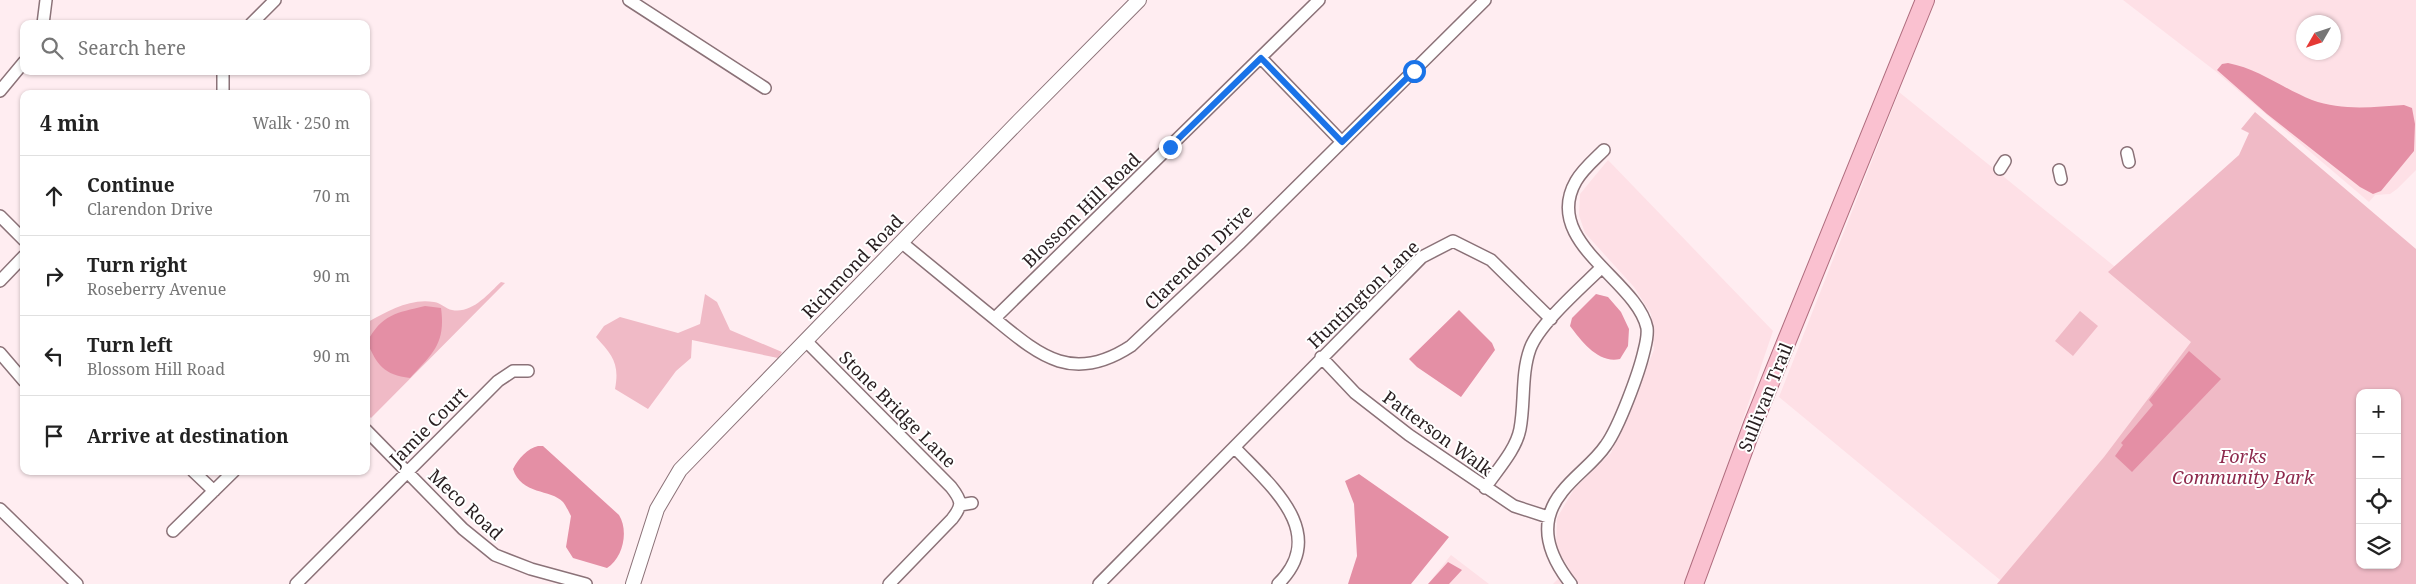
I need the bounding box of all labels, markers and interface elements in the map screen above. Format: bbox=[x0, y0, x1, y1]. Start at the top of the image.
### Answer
north arrow bbox=[2296, 15, 2341, 60]
search box bbox=[20, 20, 370, 75]
icon: search bbox=[38, 34, 66, 62]
text: Search here bbox=[78, 35, 186, 61]
route start bbox=[1403, 60, 1426, 83]
text: 4 min bbox=[40, 109, 99, 137]
text: Walk · 250 m bbox=[253, 112, 350, 134]
route end bbox=[1159, 136, 1182, 159]
street label: Blossom Hill Road bbox=[1017, 147, 1145, 273]
text: Continue bbox=[87, 172, 175, 198]
icon: ahead bbox=[40, 182, 68, 210]
text: 70 m bbox=[313, 185, 350, 207]
text: Clarendon Drive bbox=[87, 198, 213, 220]
street label: Clarendon Drive bbox=[1139, 199, 1257, 315]
street label: Richmond Road bbox=[796, 209, 908, 323]
street label: Huntington Lane bbox=[1302, 235, 1424, 353]
text: Turn right bbox=[87, 252, 187, 278]
icon: right bbox=[40, 262, 68, 290]
text: 90 m bbox=[313, 265, 350, 287]
text: Roseberry Avenue bbox=[87, 278, 226, 300]
text: Turn left bbox=[87, 332, 173, 358]
street label: Sullivan Trail bbox=[1732, 339, 1798, 455]
icon: left bbox=[40, 342, 68, 370]
text: 90 m bbox=[313, 345, 350, 367]
street label: Stone Bridge Lane bbox=[834, 345, 962, 473]
text: Blossom Hill Road bbox=[87, 358, 225, 380]
street label: Jamie Court bbox=[383, 382, 472, 471]
street label: Patterson Walk bbox=[1378, 385, 1498, 481]
map controls bbox=[2356, 389, 2401, 569]
button: + bbox=[2356, 389, 2401, 434]
icon: arrive bbox=[40, 422, 68, 450]
text: Arrive at destination bbox=[87, 423, 289, 449]
button: − bbox=[2356, 434, 2401, 479]
park label: Forks Community Park bbox=[2172, 444, 2315, 489]
street label: Meco Road bbox=[424, 463, 508, 545]
button: locate bbox=[2356, 479, 2401, 524]
button: layers bbox=[2356, 524, 2401, 569]

